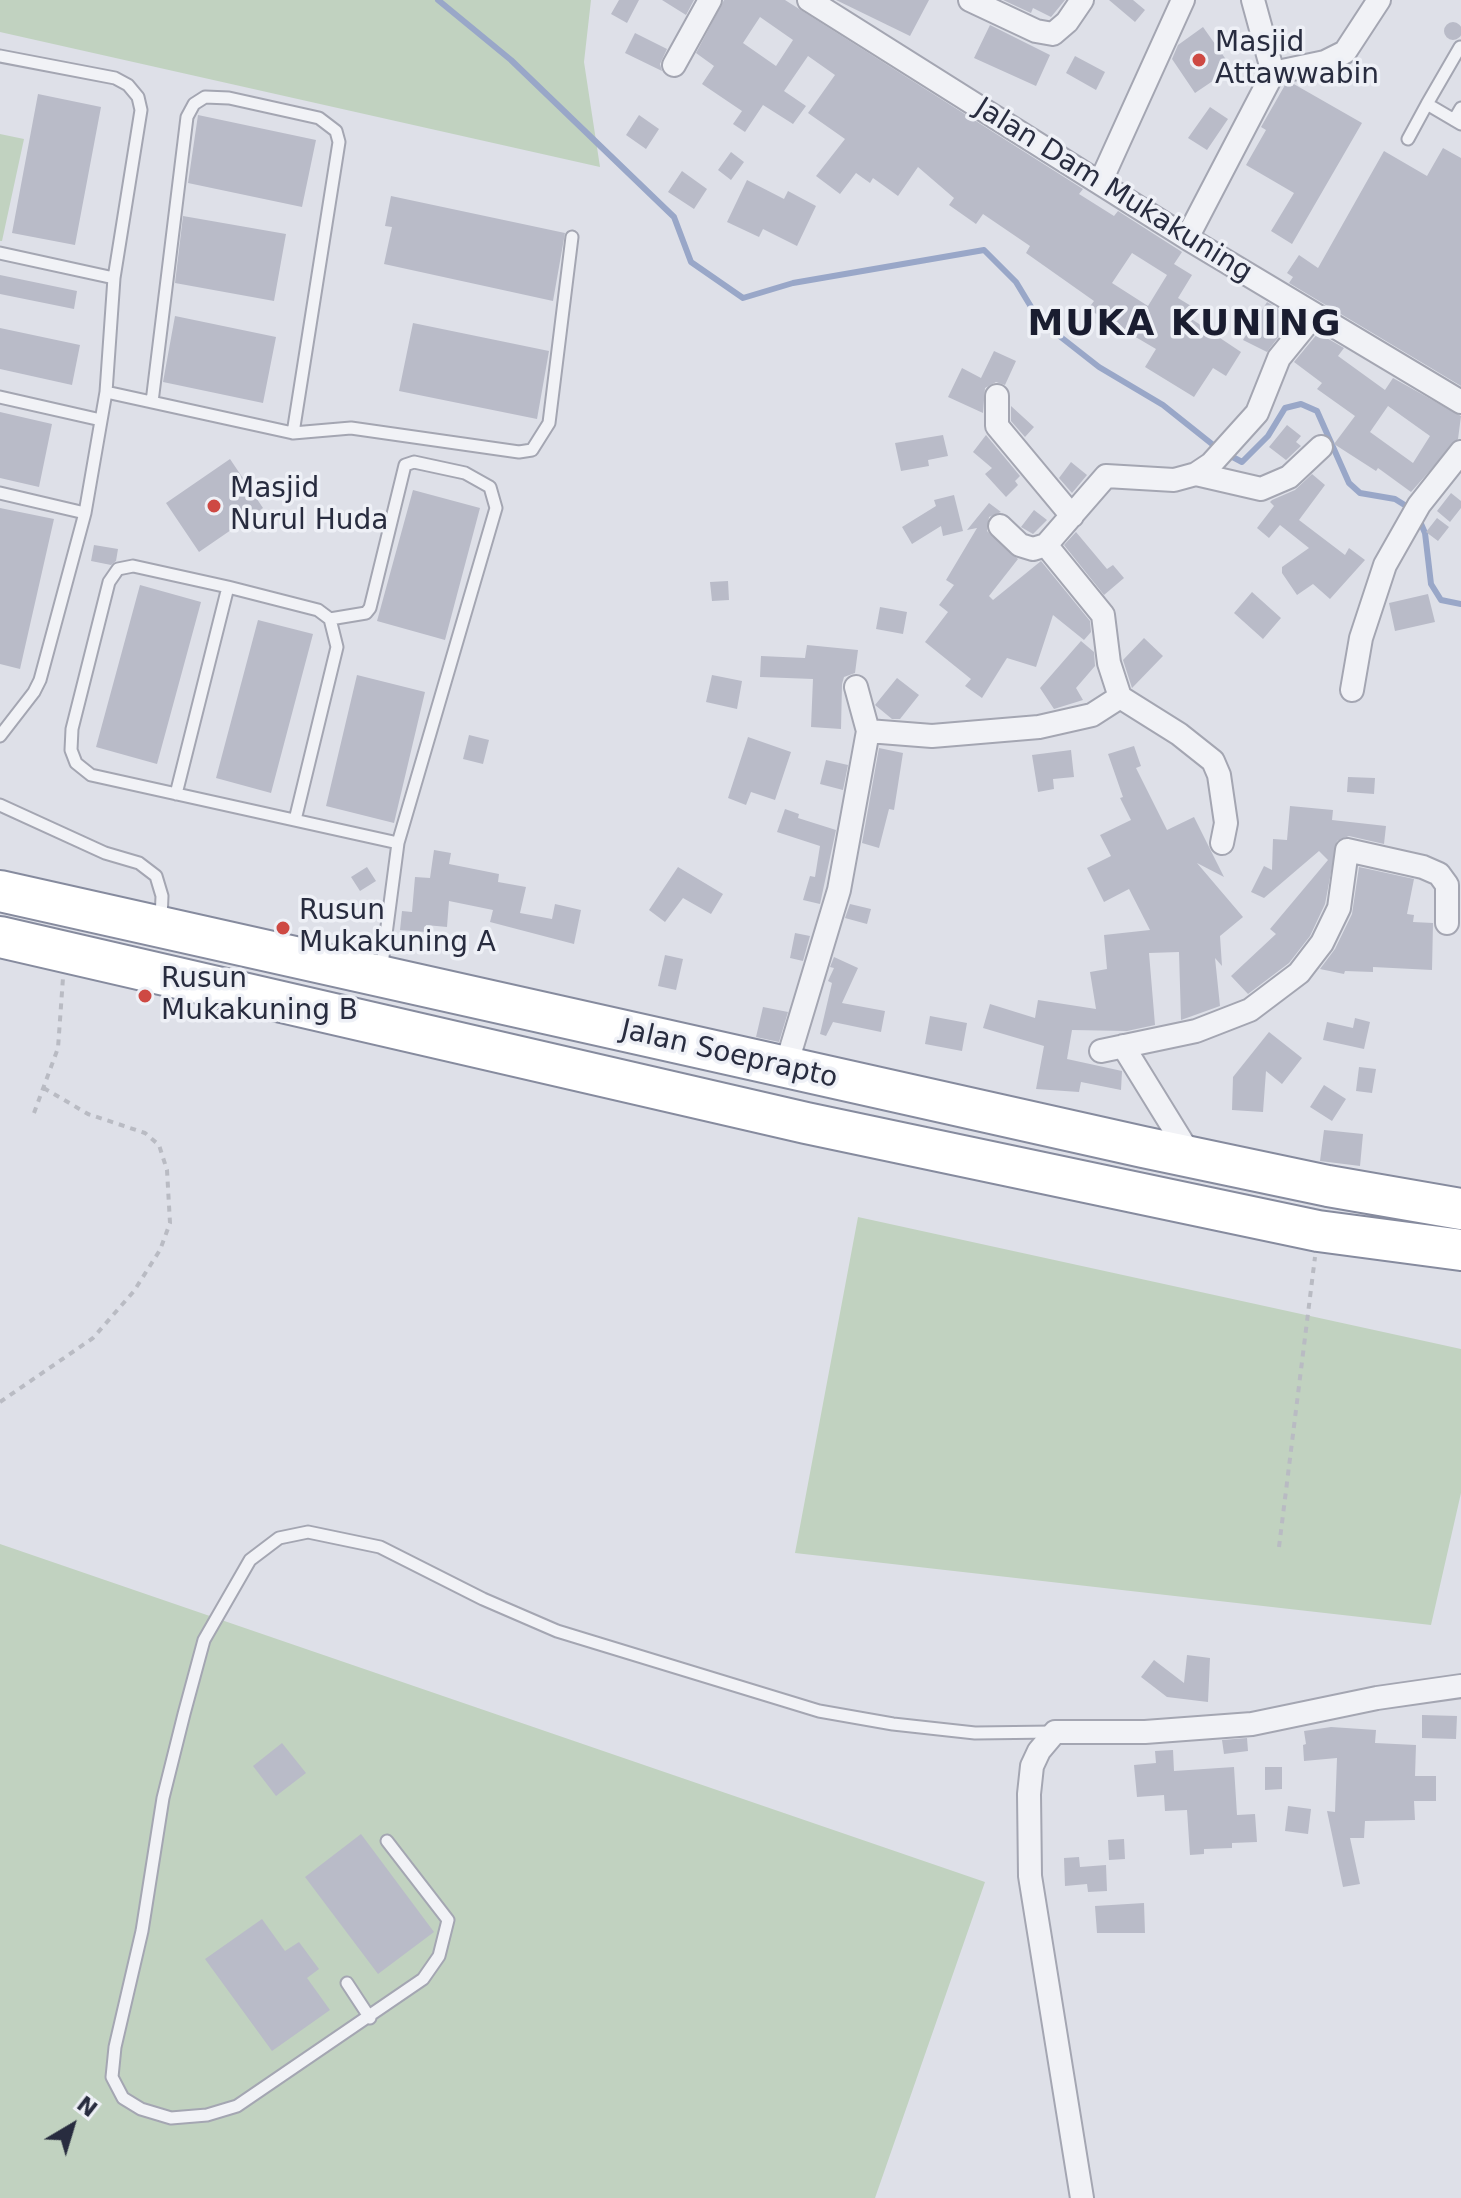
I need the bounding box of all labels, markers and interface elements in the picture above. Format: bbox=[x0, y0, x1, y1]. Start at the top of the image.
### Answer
place label: Masjid Attawwabin bbox=[1215, 27, 1379, 93]
marker: Masjid Attawwabin bbox=[1190, 51, 1208, 69]
street label: Jalan Dam Mukakuning bbox=[968, 92, 1258, 290]
district label: MUKA KUNING bbox=[1027, 304, 1343, 348]
place label: Masjid Nurul Huda bbox=[230, 473, 388, 539]
marker: Masjid Nurul Huda bbox=[205, 497, 223, 515]
place label: Rusun Mukakuning A bbox=[299, 895, 496, 961]
marker: Rusun Mukakuning A bbox=[274, 919, 292, 937]
place label: Rusun Mukakuning B bbox=[161, 963, 358, 1029]
marker: Rusun Mukakuning B bbox=[136, 987, 154, 1005]
street label: Jalan Soeprapto bbox=[617, 1014, 841, 1096]
north arrow bbox=[32, 2086, 112, 2166]
text: N bbox=[72, 2091, 102, 2122]

